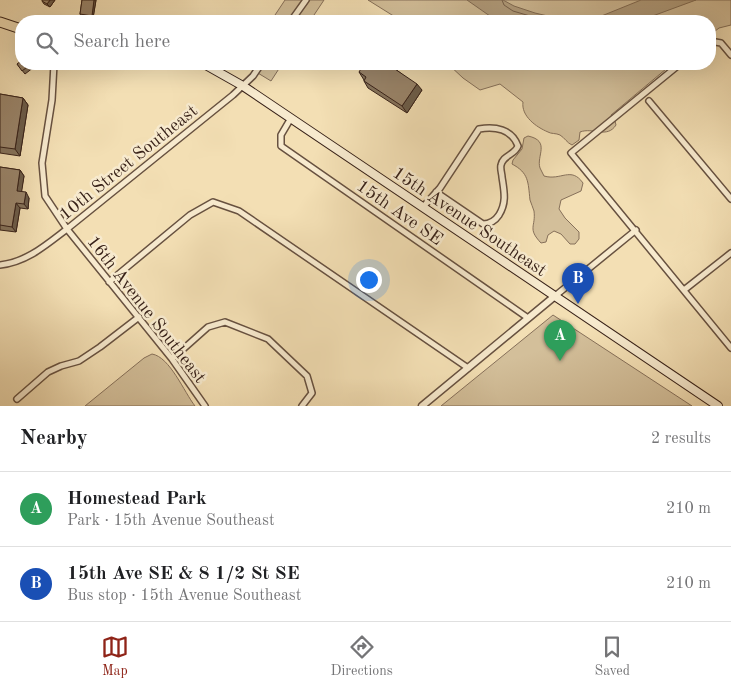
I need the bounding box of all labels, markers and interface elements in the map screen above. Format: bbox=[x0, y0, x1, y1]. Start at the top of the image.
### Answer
search box bbox=[15, 15, 716, 70]
icon: search bbox=[33, 29, 61, 57]
text: Search here bbox=[73, 33, 170, 52]
street label: 10th Street Southeast bbox=[56, 102, 201, 224]
street label: 15th Avenue Southeast bbox=[389, 164, 550, 280]
street label: 15th Ave SE bbox=[353, 177, 446, 249]
street label: 16th Avenue Southeast bbox=[83, 233, 209, 387]
pin: B bbox=[562, 263, 594, 304]
your location bbox=[356, 267, 382, 293]
pin: A bbox=[544, 320, 576, 361]
text: Nearby bbox=[20, 428, 88, 449]
text: 2 results bbox=[651, 431, 711, 447]
text: Homestead Park bbox=[67, 490, 207, 509]
text: A bbox=[30, 501, 42, 517]
text: 210 m bbox=[666, 501, 711, 517]
text: Park · 15th Avenue Southeast bbox=[67, 513, 275, 529]
text: 15th Ave SE & 8 1/2 St SE bbox=[67, 565, 300, 584]
text: B bbox=[30, 576, 42, 592]
text: 210 m bbox=[666, 576, 711, 592]
text: Bus stop · 15th Avenue Southeast bbox=[67, 588, 301, 604]
tab: Map bbox=[101, 633, 129, 680]
tab: Directions bbox=[331, 633, 393, 680]
tab: Saved bbox=[594, 633, 630, 680]

